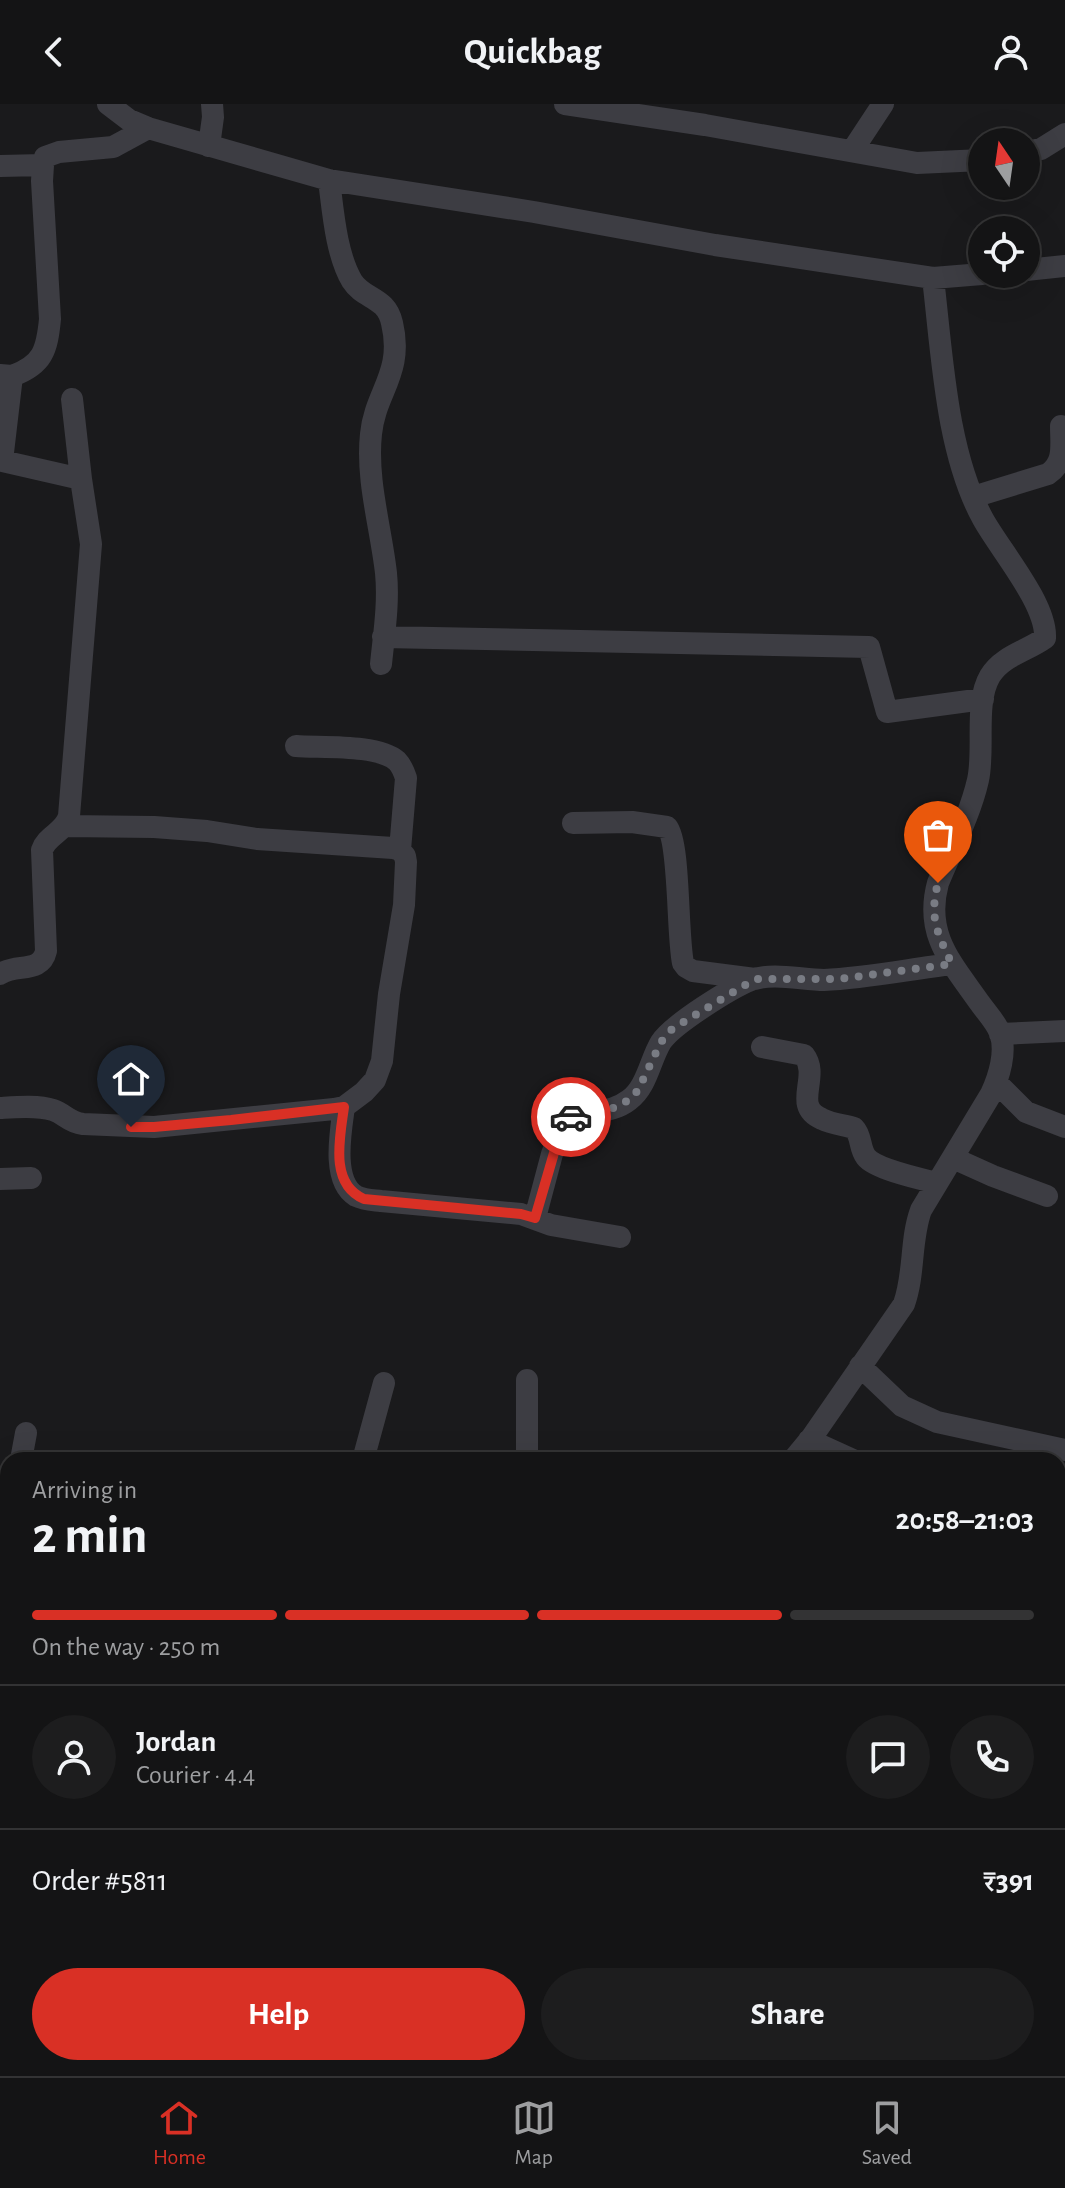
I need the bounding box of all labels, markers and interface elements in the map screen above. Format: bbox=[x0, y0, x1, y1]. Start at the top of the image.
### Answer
icon: back bbox=[32, 30, 76, 74]
icon: person bbox=[989, 30, 1033, 74]
text: Quickbag bbox=[464, 34, 601, 70]
north arrow bbox=[968, 128, 1040, 200]
map controls bbox=[968, 128, 1040, 288]
button: locate bbox=[968, 216, 1040, 288]
pin bbox=[904, 801, 972, 883]
icon: bag bbox=[916, 813, 960, 857]
pin bbox=[97, 1045, 165, 1127]
icon: home bbox=[109, 1057, 153, 1101]
courier bbox=[531, 1077, 611, 1157]
icon: car bbox=[549, 1095, 593, 1139]
text: Arriving in bbox=[32, 1477, 137, 1503]
text: 20:58–21:03 bbox=[895, 1505, 1034, 1535]
text: 2 min bbox=[32, 1510, 147, 1562]
text: On the way · 250 m bbox=[32, 1634, 220, 1660]
button: person bbox=[32, 1715, 116, 1799]
button: chat bbox=[846, 1715, 930, 1799]
button: phone bbox=[950, 1715, 1034, 1799]
text: Jordan bbox=[136, 1727, 216, 1757]
text: Courier · 4.4 bbox=[136, 1762, 255, 1788]
text: Order #5811 bbox=[32, 1866, 168, 1896]
text: ₹391 bbox=[983, 1866, 1034, 1896]
button: Help bbox=[32, 1968, 525, 2060]
button: Share bbox=[541, 1968, 1034, 2060]
tab: Home bbox=[153, 2096, 206, 2170]
tab: Map bbox=[512, 2096, 556, 2170]
tab: Saved bbox=[862, 2096, 912, 2170]

